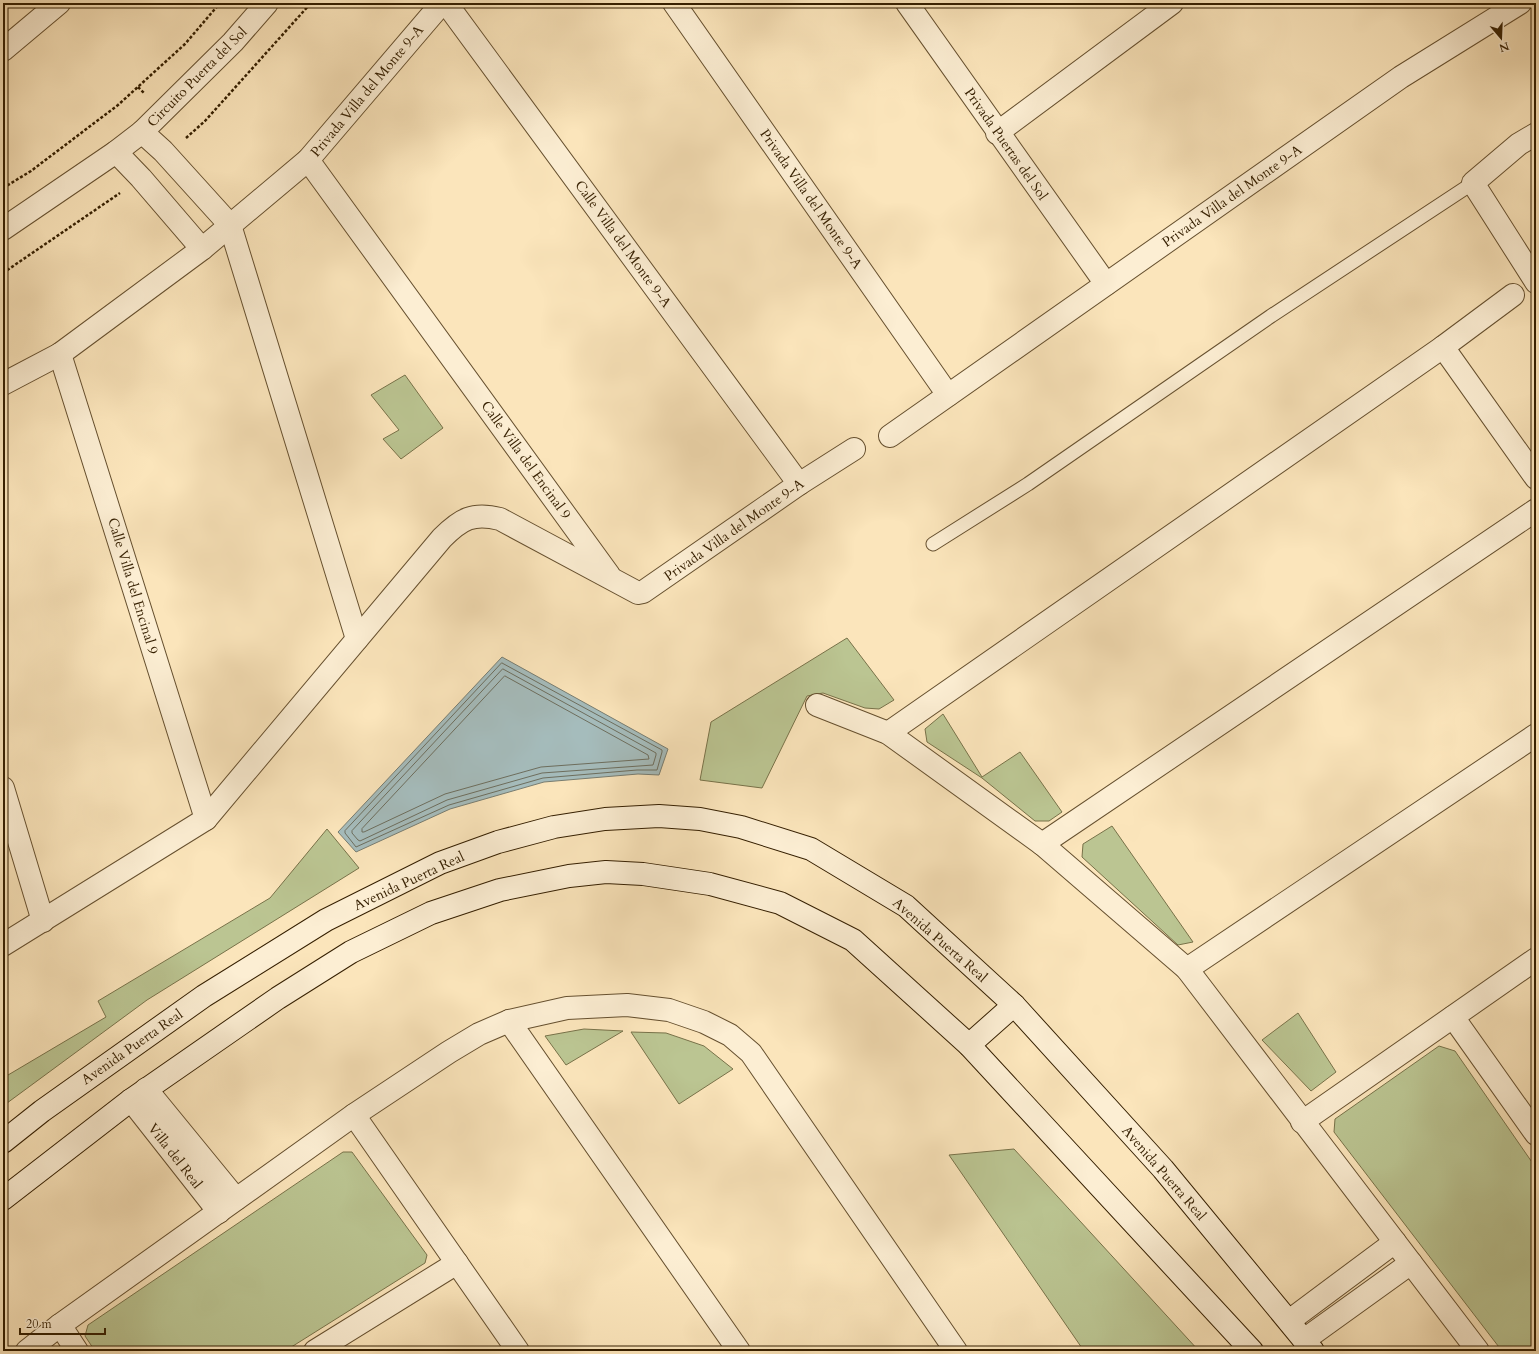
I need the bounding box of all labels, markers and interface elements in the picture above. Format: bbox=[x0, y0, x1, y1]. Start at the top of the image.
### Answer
north arrow bbox=[1481, 18, 1521, 58]
street label: Privada Villa del Monte 9-A bbox=[306, 21, 428, 161]
street label: Circuito Puerta del Sol bbox=[143, 22, 252, 131]
text: N bbox=[1497, 38, 1511, 56]
street label: Privada Puertas del Sol bbox=[960, 84, 1052, 204]
street label: Privada Villa del Monte 9-A bbox=[755, 125, 867, 273]
street label: Privada Villa del Monte 9-A bbox=[1158, 140, 1306, 252]
street label: Calle Villa del Monte 9-A bbox=[570, 177, 676, 311]
street label: Calle Villa del Encinal 9 bbox=[477, 397, 575, 523]
street label: Privada Villa del Monte 9-A bbox=[660, 474, 808, 586]
street label: Calle Villa del Encinal 9 bbox=[103, 515, 163, 657]
street label: Avenida Puerta Real bbox=[351, 847, 468, 915]
street label: Avenida Puerta Real bbox=[889, 894, 992, 987]
street label: Avenida Puerta Real bbox=[77, 1005, 187, 1089]
street label: Villa del Real bbox=[144, 1119, 207, 1193]
street label: Avenida Puerta Real bbox=[1118, 1122, 1211, 1225]
scale bar bbox=[20, 1310, 105, 1336]
text: 20 m bbox=[26, 1316, 53, 1332]

